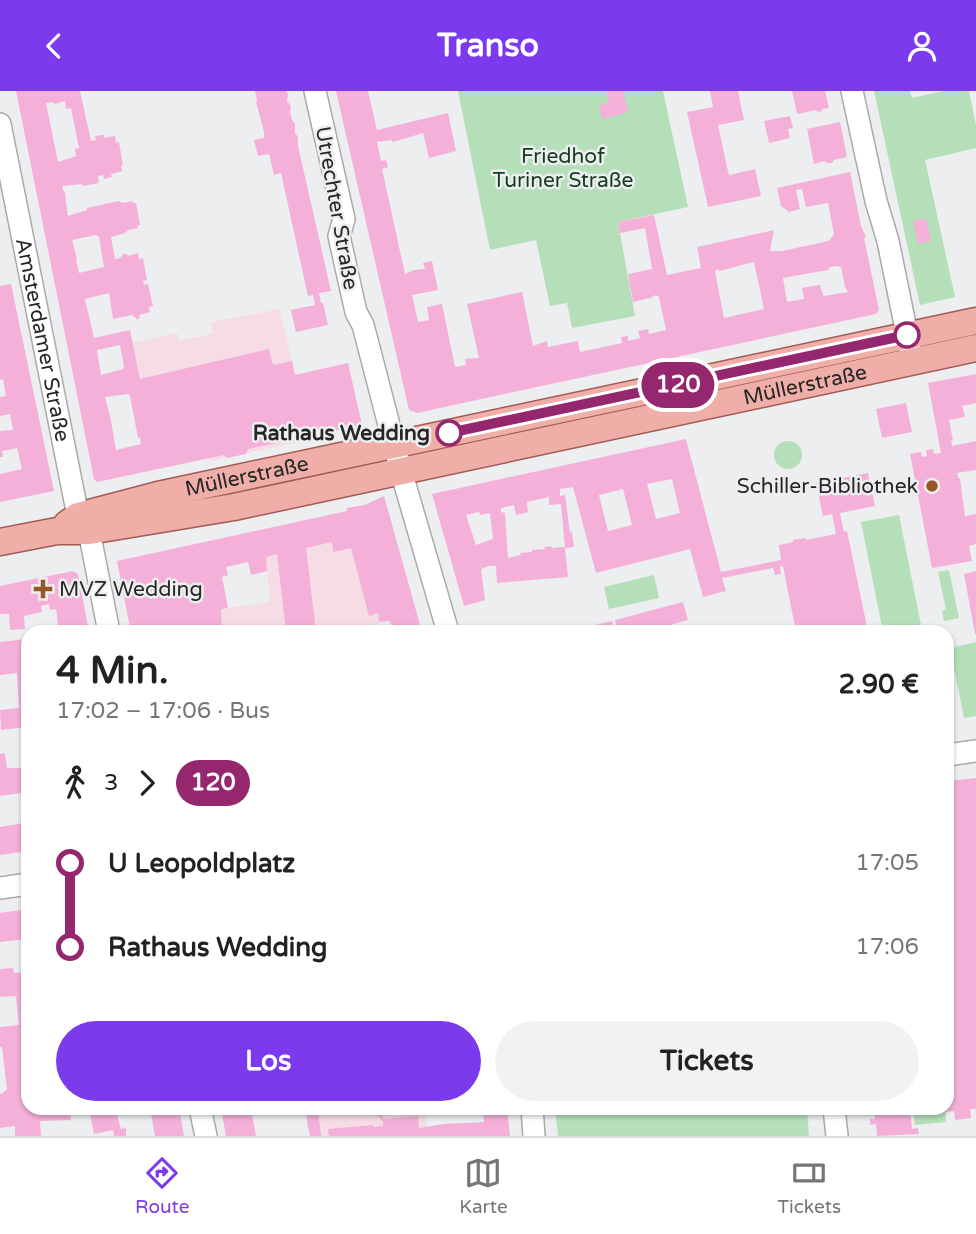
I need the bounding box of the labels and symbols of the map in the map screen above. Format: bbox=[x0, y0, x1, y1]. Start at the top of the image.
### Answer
street label: Utrechter Straße bbox=[310, 125, 363, 292]
park label: Friedhof Turiner Straße bbox=[493, 144, 633, 193]
street label: Amsterdamer Straße bbox=[10, 236, 75, 444]
unlabelled marker bbox=[894, 322, 920, 348]
street label: Müllerstraße bbox=[741, 360, 869, 411]
line badge: 120 bbox=[638, 362, 718, 408]
marker: Rathaus Wedding bbox=[436, 420, 462, 446]
place label: Rathaus Wedding bbox=[253, 421, 430, 446]
street label: Müllerstraße bbox=[183, 451, 311, 502]
place label: Schiller-Bibliothek bbox=[737, 474, 918, 499]
marker: Schiller-Bibliothek bbox=[924, 478, 940, 494]
place label: MVZ Wedding bbox=[59, 577, 203, 602]
marker: MVZ Wedding bbox=[33, 579, 53, 599]

